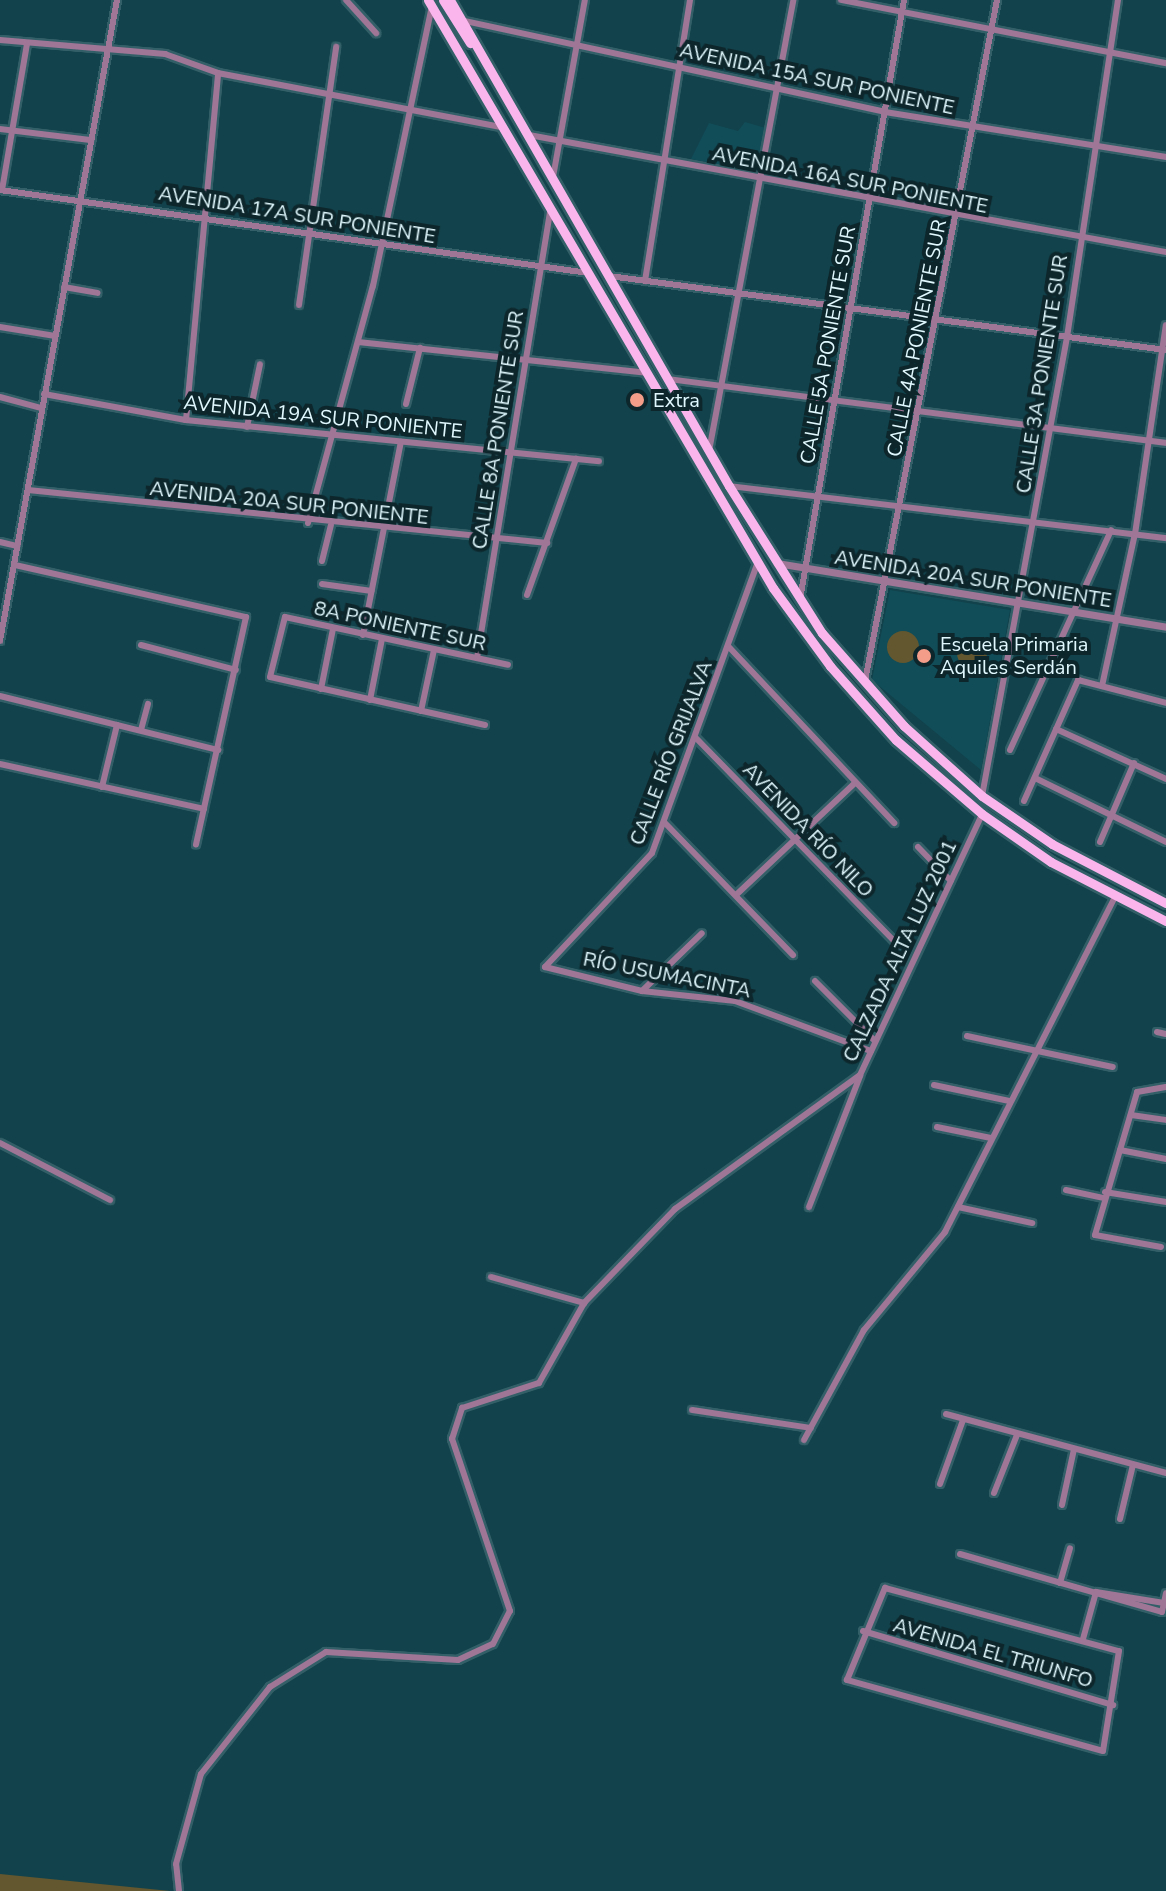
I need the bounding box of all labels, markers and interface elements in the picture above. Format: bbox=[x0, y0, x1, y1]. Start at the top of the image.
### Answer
street label: AVENIDA 15A SUR PONIENTE bbox=[677, 38, 957, 120]
street label: AVENIDA 16A SUR PONIENTE bbox=[710, 141, 990, 219]
street label: AVENIDA 17A SUR PONIENTE bbox=[157, 181, 437, 249]
street label: CALLE 4A PONIENTE SUR bbox=[882, 217, 952, 459]
street label: CALLE 5A PONIENTE SUR bbox=[795, 224, 861, 466]
street label: CALLE 3A PONIENTE SUR bbox=[1011, 253, 1073, 495]
street label: CALLE 8A PONIENTE SUR bbox=[467, 309, 529, 551]
place label: Extra bbox=[653, 388, 700, 412]
street label: AVENIDA 19A SUR PONIENTE bbox=[182, 390, 464, 444]
marker: Extra bbox=[628, 391, 646, 409]
street label: AVENIDA 20A SUR PONIENTE bbox=[148, 476, 430, 530]
street label: AVENIDA 20A SUR PONIENTE bbox=[833, 545, 1113, 613]
street label: 8A PONIENTE SUR bbox=[312, 596, 488, 656]
place label: Escuela Primaria Aquiles Serdán bbox=[940, 632, 1088, 679]
marker: Escuela Primaria Aquiles Serdán bbox=[915, 647, 933, 665]
street label: CALLE RÍO GRIJALVA bbox=[625, 657, 717, 849]
street label: AVENIDA RÍO NILO bbox=[738, 758, 878, 902]
street label: CALZADA ALTA LUZ 2001 bbox=[838, 836, 962, 1066]
street label: RÍO USUMACINTA bbox=[581, 947, 753, 1003]
street label: AVENIDA EL TRIUNFO bbox=[890, 1613, 1096, 1693]

